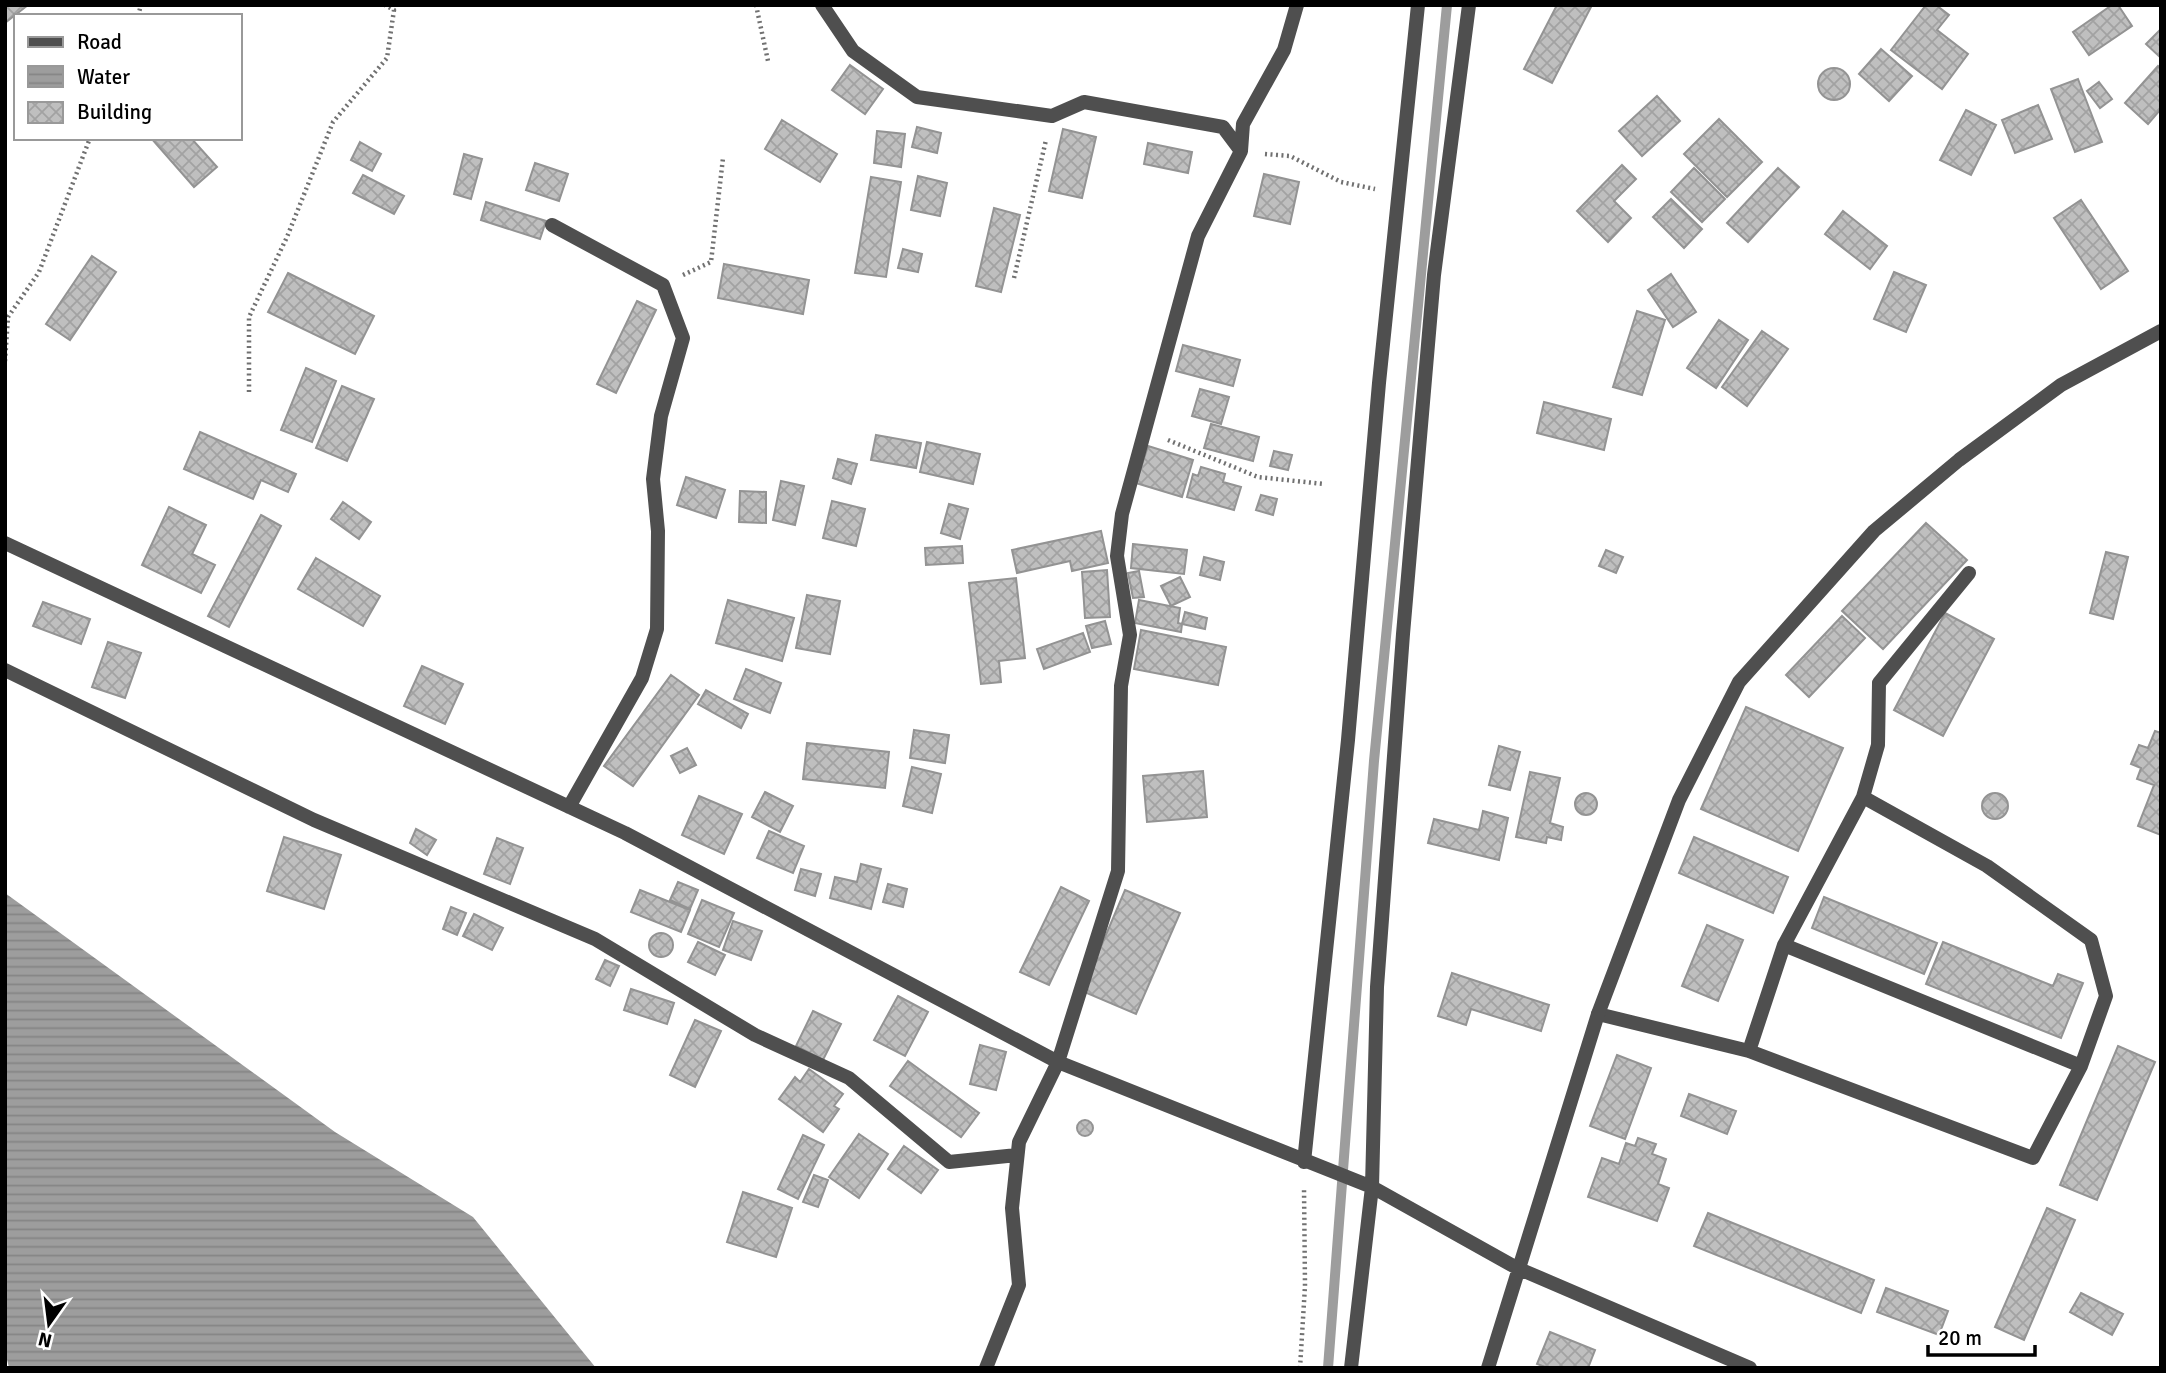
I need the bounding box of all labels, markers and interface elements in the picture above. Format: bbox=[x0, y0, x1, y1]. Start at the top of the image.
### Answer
legend bbox=[14, 14, 242, 140]
text: Road bbox=[77, 29, 122, 55]
text: Water bbox=[77, 64, 130, 90]
text: Building bbox=[77, 99, 152, 125]
north arrow bbox=[14, 1289, 84, 1359]
scale bar bbox=[1928, 1314, 2035, 1358]
text: 20 m bbox=[1938, 1325, 1982, 1351]
text: N bbox=[36, 1326, 54, 1353]

